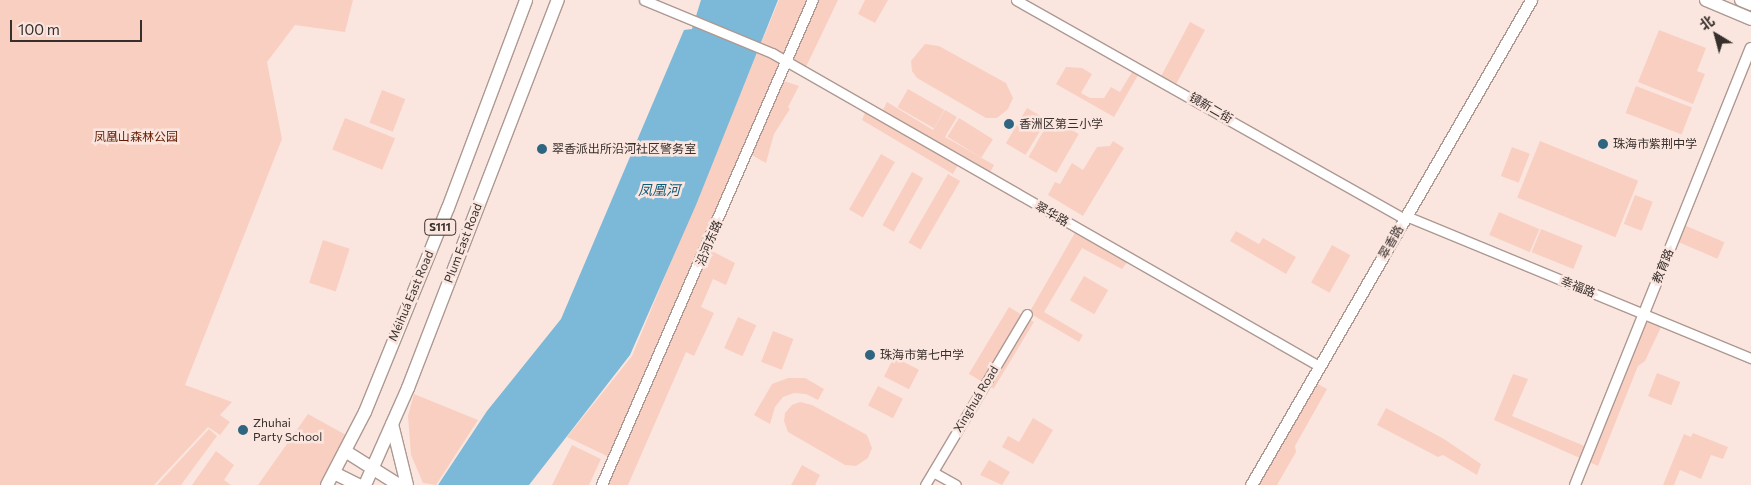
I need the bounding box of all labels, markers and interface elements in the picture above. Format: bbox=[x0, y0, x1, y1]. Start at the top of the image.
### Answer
scale bar bbox=[12, 10, 145, 42]
north arrow bbox=[1691, 10, 1741, 60]
text: 北 bbox=[1696, 12, 1717, 34]
text: 100 m bbox=[18, 20, 60, 38]
street label: 镜新二街 bbox=[1187, 90, 1235, 126]
place label: 香洲区第三小学 bbox=[1019, 117, 1103, 131]
marker: 香洲区第三小学 bbox=[1003, 118, 1015, 130]
park label: 凤凰山森林公园 bbox=[94, 130, 178, 144]
place label: 珠海市紫荆中学 bbox=[1613, 137, 1697, 151]
marker: 珠海市紫荆中学 bbox=[1597, 138, 1609, 150]
place label: 翠香派出所沿河社区警务室 bbox=[552, 142, 696, 156]
marker: 翠香派出所沿河社区警务室 bbox=[536, 143, 548, 155]
water label: 凤凰河 bbox=[638, 182, 680, 198]
street label: 翠华路 bbox=[1033, 199, 1071, 229]
street label: Plum East Road bbox=[441, 201, 485, 285]
road number: S111 bbox=[424, 218, 456, 236]
street label: 沿河东路 bbox=[693, 218, 725, 268]
street label: 翠香路 bbox=[1376, 223, 1406, 261]
street label: 教育路 bbox=[1650, 247, 1676, 285]
street label: Méihuá East Road bbox=[385, 249, 437, 343]
street label: 幸福路 bbox=[1559, 274, 1597, 300]
place label: 珠海市第七中学 bbox=[880, 348, 964, 362]
marker: 珠海市第七中学 bbox=[864, 349, 876, 361]
street label: Xīnghuá Road bbox=[951, 363, 1001, 435]
place label: Zhuhai Party School bbox=[253, 416, 322, 444]
marker: Zhuhai Party School bbox=[237, 424, 249, 436]

